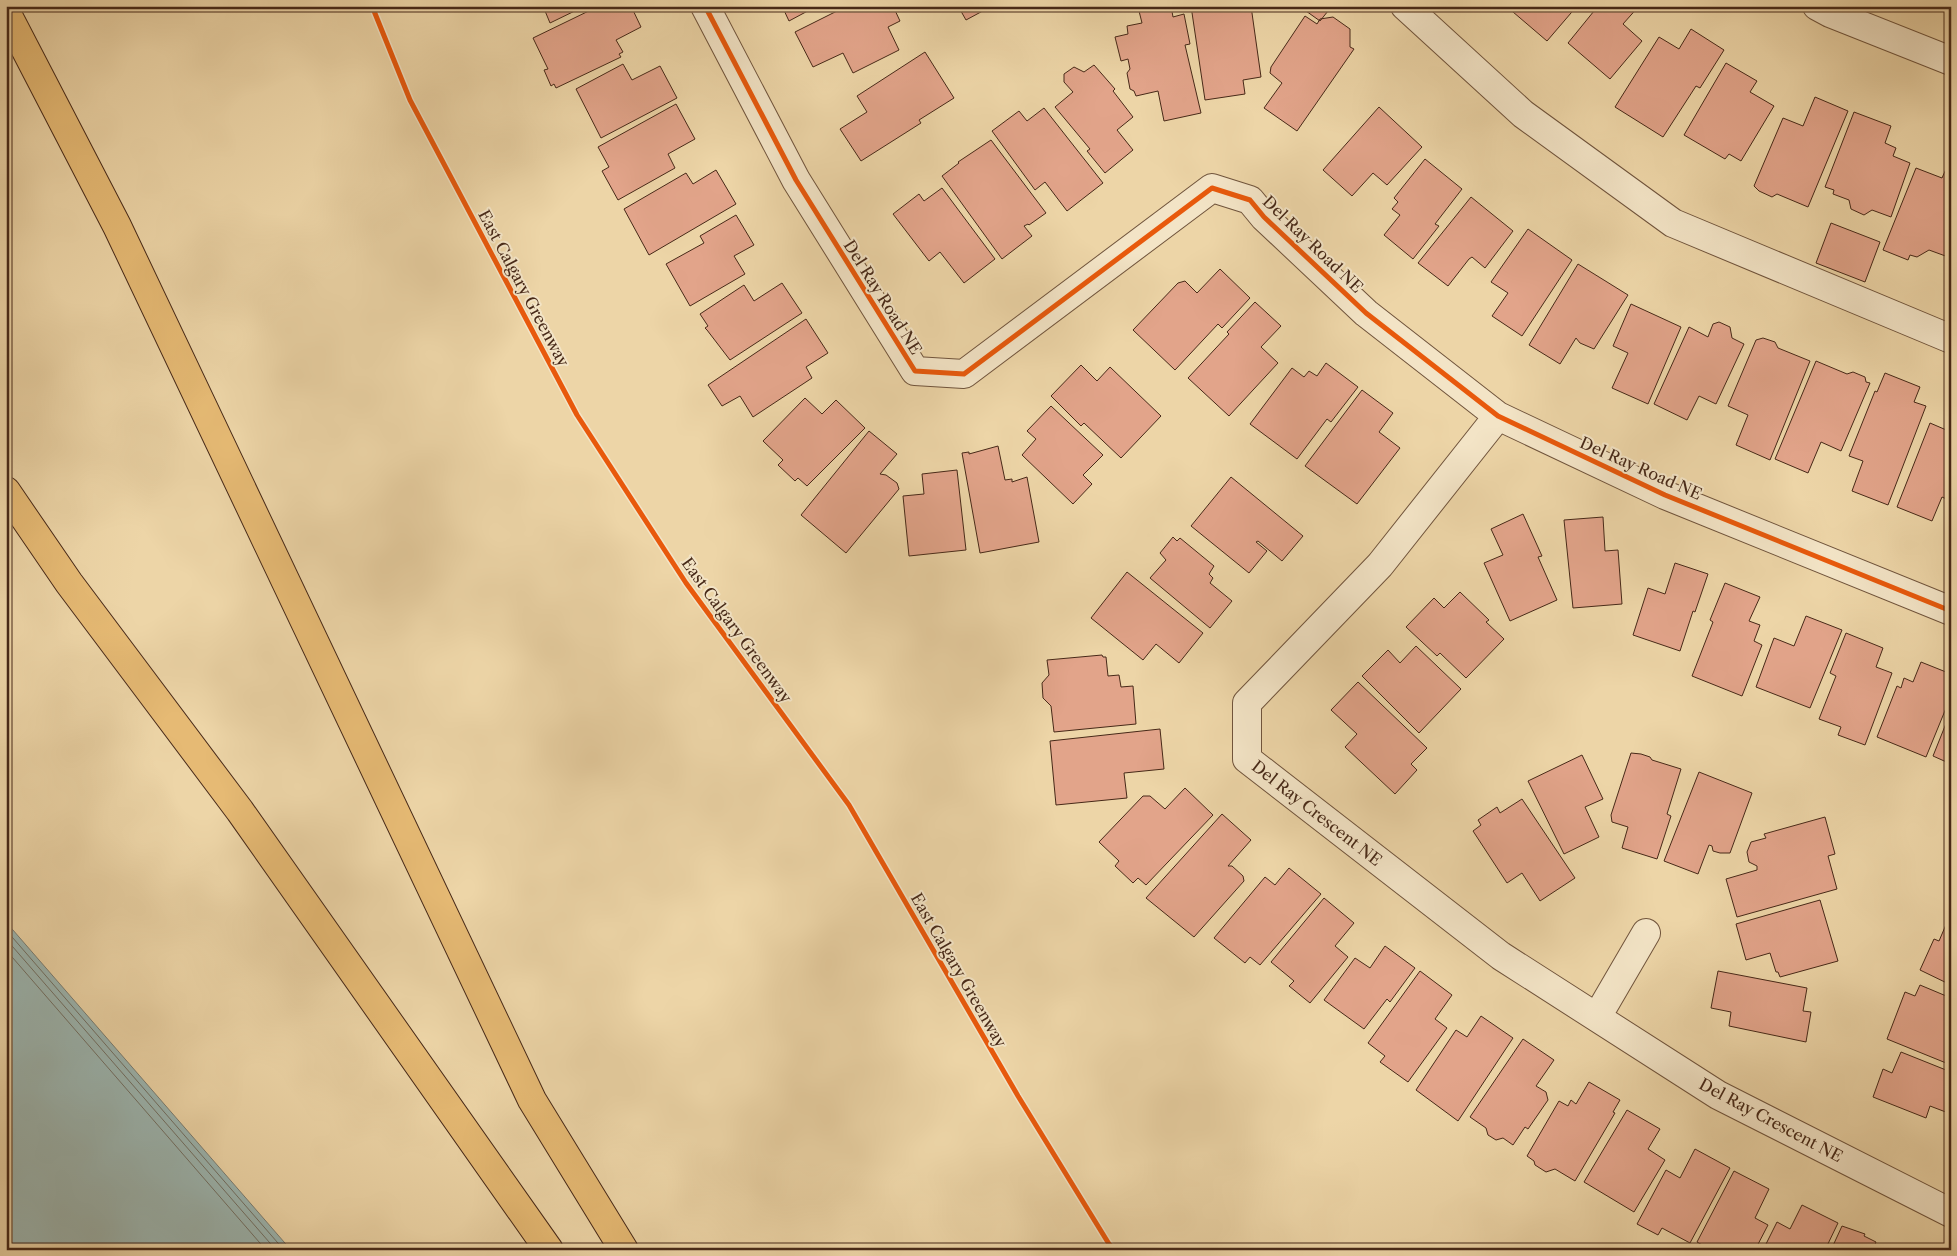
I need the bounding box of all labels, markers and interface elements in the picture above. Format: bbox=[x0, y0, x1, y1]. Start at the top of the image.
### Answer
street label: Del Ray Road NE bbox=[1259, 191, 1367, 297]
street label: East Calgary Greenway bbox=[474, 206, 574, 371]
street label: Del Ray Road NE bbox=[840, 236, 926, 358]
street label: Del Ray Road NE bbox=[1577, 432, 1705, 504]
street label: East Calgary Greenway bbox=[678, 553, 797, 707]
street label: Del Ray Crescent NE bbox=[1248, 756, 1386, 870]
street label: East Calgary Greenway bbox=[907, 889, 1012, 1052]
street label: Del Ray Crescent NE bbox=[1696, 1074, 1846, 1166]

